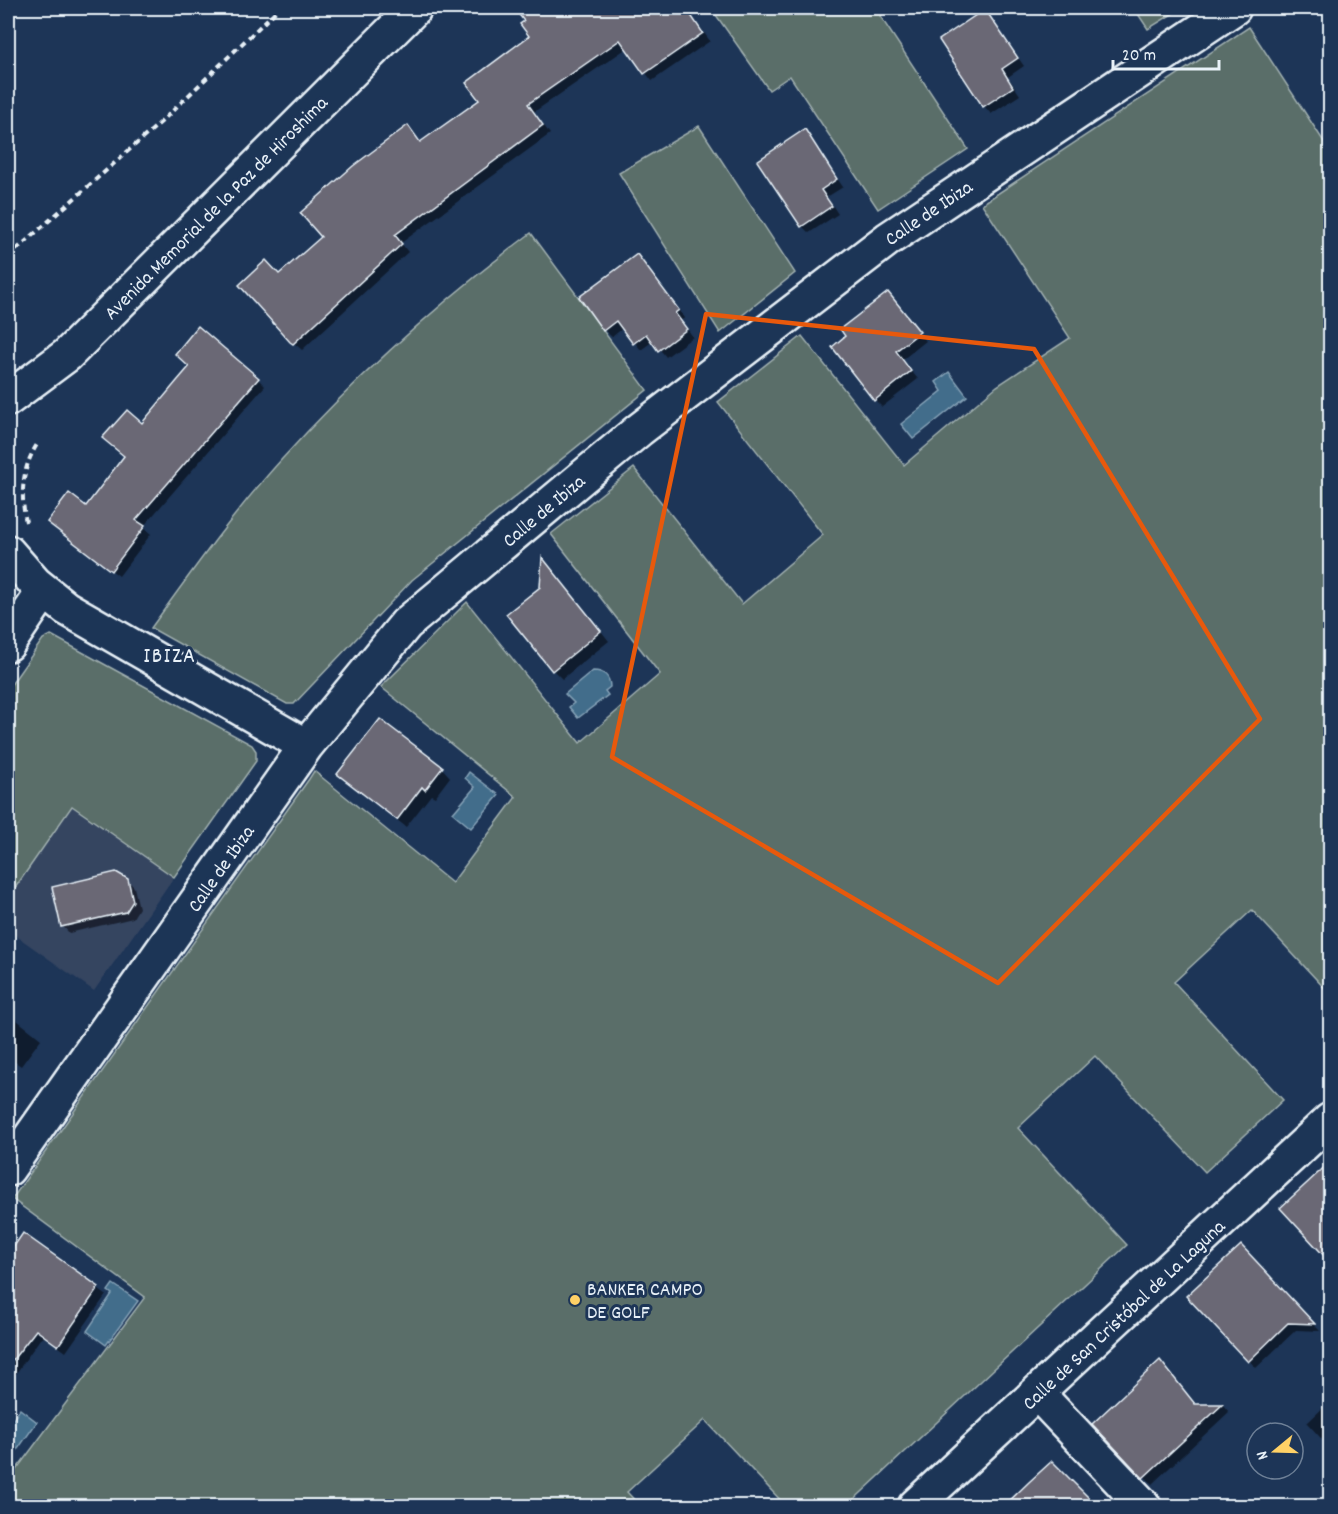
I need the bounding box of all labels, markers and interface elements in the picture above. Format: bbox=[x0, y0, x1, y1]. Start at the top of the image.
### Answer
scale bar bbox=[1113, 33, 1220, 71]
text: 20 m bbox=[1122, 44, 1156, 69]
street label: Avenida Memorial de la Paz de Hiroshima bbox=[99, 90, 336, 327]
street label: Calle de Ibiza bbox=[880, 174, 980, 254]
street label: Calle de Ibiza bbox=[497, 469, 593, 555]
district label: IBIZA bbox=[143, 642, 197, 673]
street label: Calle de Ibiza bbox=[182, 820, 263, 919]
street label: Calle de San Cristóbal de La Laguna bbox=[1017, 1214, 1233, 1418]
place label: BANKER CAMPO DE GOLF bbox=[587, 1277, 703, 1328]
marker: BANKER CAMPO DE GOLF bbox=[568, 1293, 582, 1307]
north arrow bbox=[1245, 1421, 1305, 1481]
text: N bbox=[1251, 1447, 1275, 1463]

